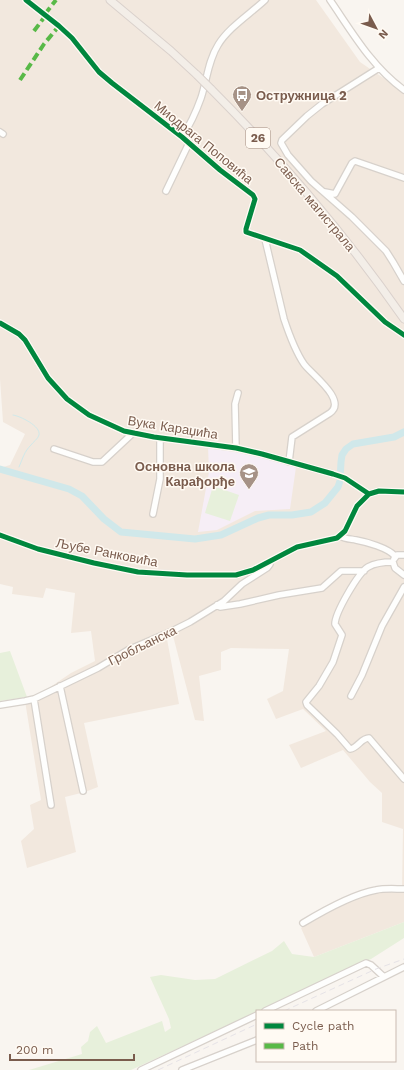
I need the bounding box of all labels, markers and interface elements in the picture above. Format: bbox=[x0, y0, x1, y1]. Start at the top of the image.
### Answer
north arrow bbox=[356, 8, 396, 48]
text: N bbox=[376, 27, 391, 42]
bus stop icon: Остружница 2 bbox=[231, 84, 253, 112]
place label: Остружница 2 bbox=[256, 88, 347, 103]
street label: Миодрага Поповића bbox=[151, 98, 257, 187]
road number: 26 bbox=[246, 128, 270, 148]
street label: Савска магистрала bbox=[271, 154, 359, 255]
street label: Вука Караџића bbox=[127, 413, 220, 442]
place label: Основна школа Карађорђе bbox=[135, 459, 236, 489]
school or university icon: Основна школа Карађорђе bbox=[238, 462, 260, 490]
street label: Љубе Ранковића bbox=[55, 535, 160, 570]
street label: Гробљанска bbox=[106, 622, 180, 668]
legend bbox=[256, 1010, 396, 1062]
text: Cycle path bbox=[292, 1019, 354, 1033]
scale bar bbox=[10, 1036, 134, 1062]
text: Path bbox=[292, 1039, 318, 1053]
text: 200 m bbox=[16, 1043, 53, 1057]

